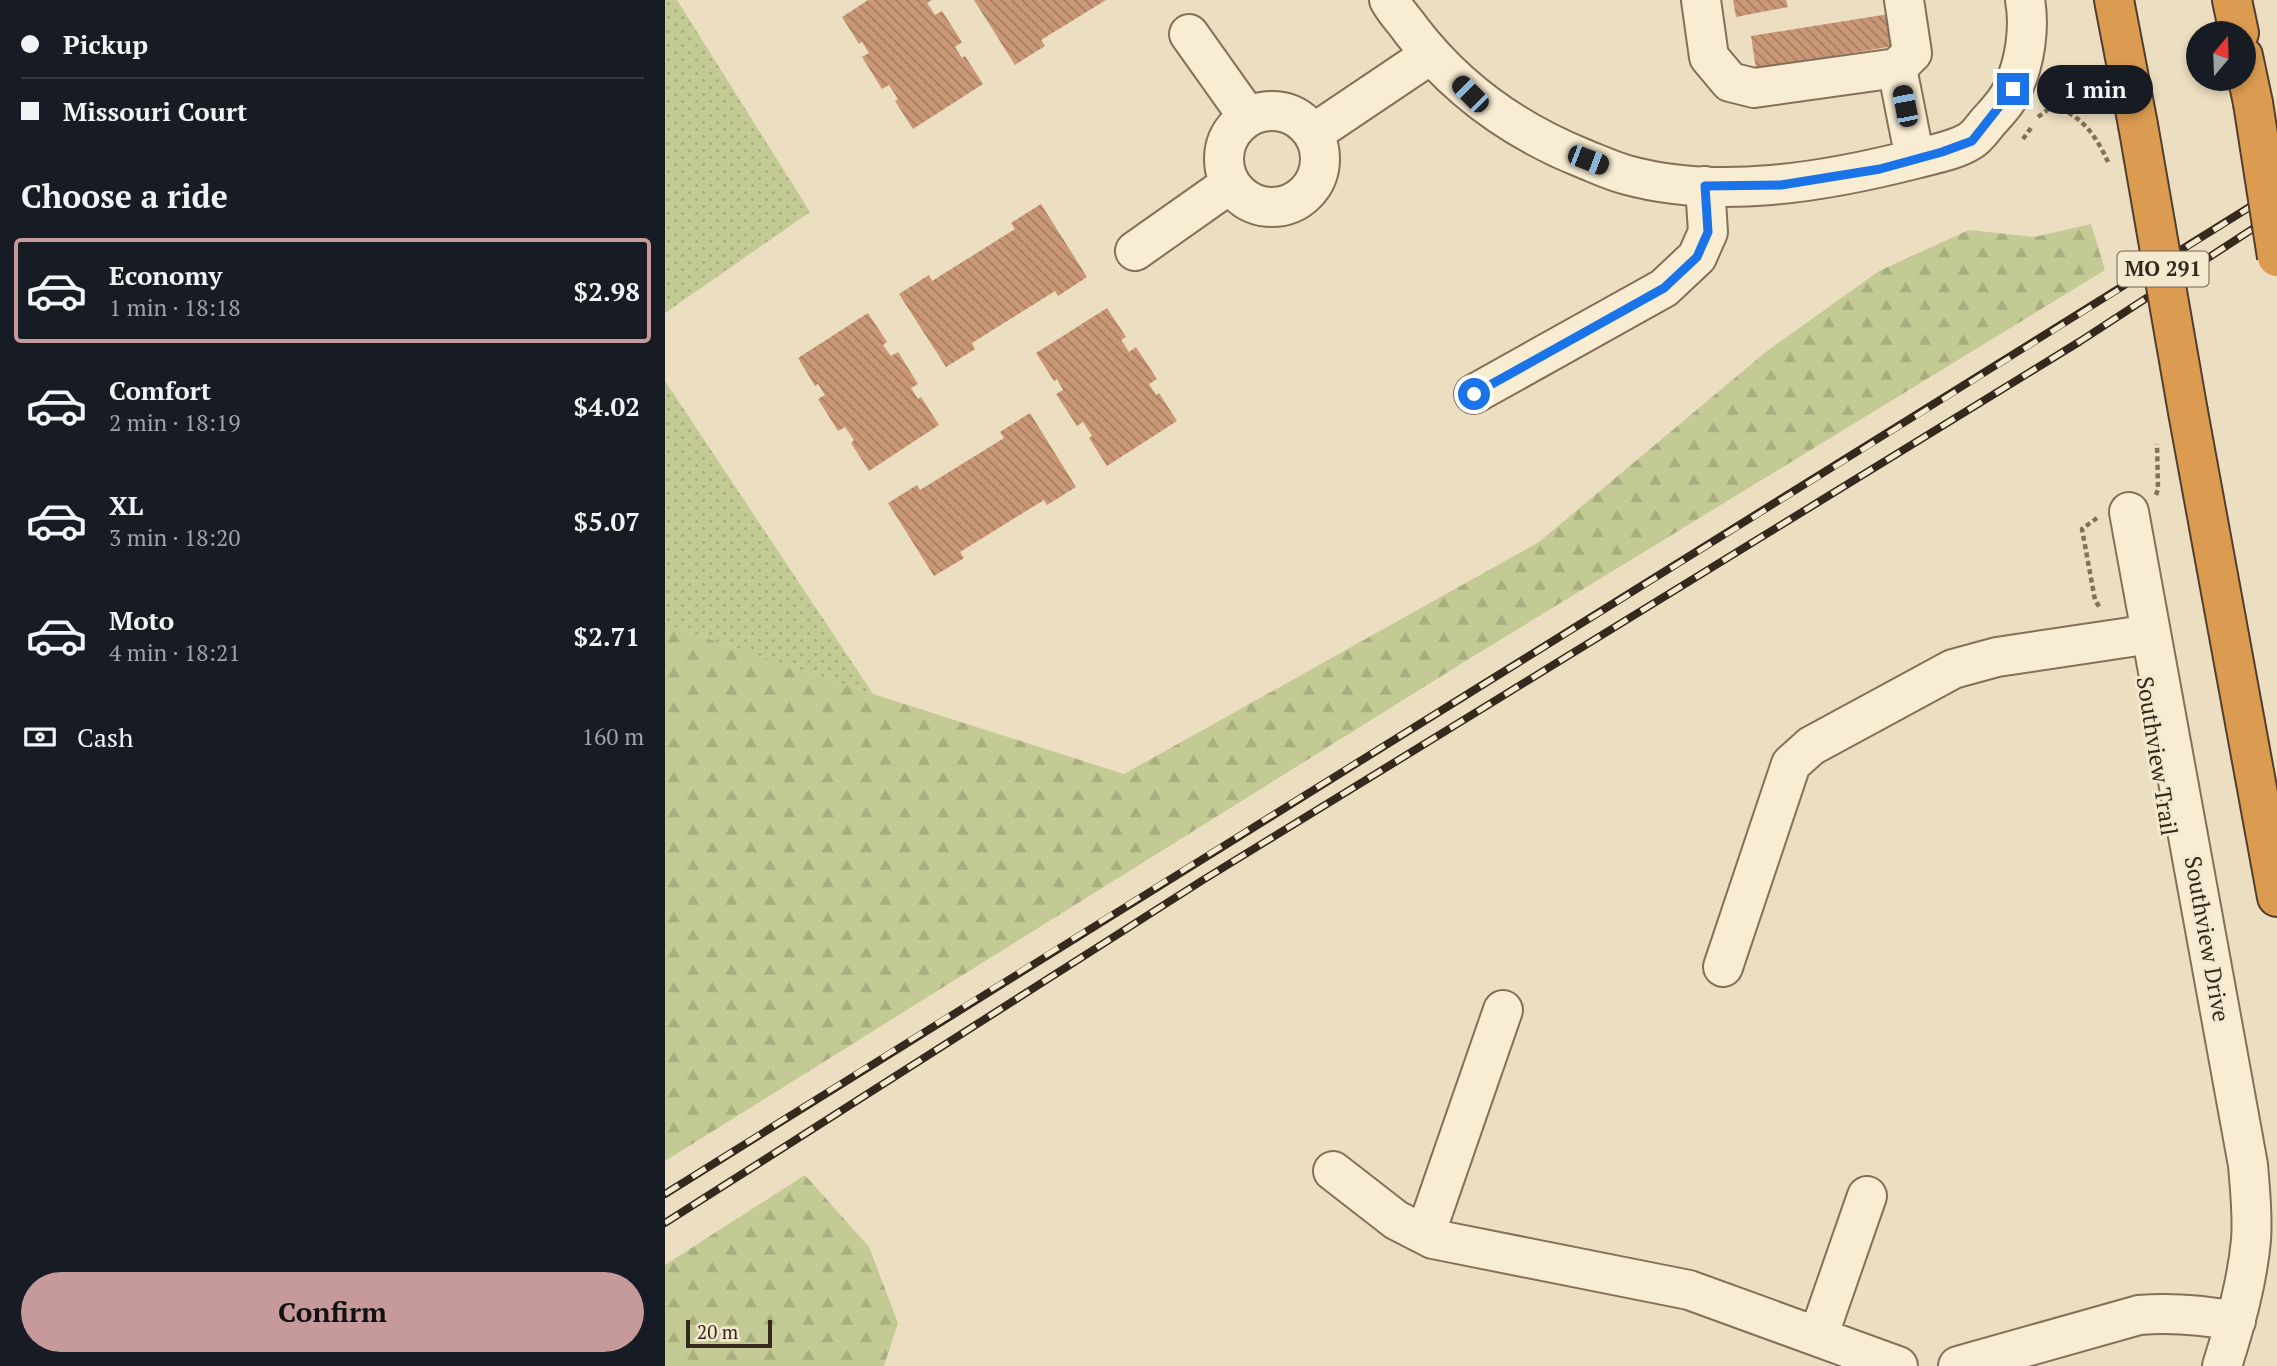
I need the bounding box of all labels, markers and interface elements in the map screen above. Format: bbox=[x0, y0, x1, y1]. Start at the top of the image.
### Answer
north arrow bbox=[2186, 21, 2256, 91]
map controls bbox=[2186, 21, 2256, 91]
text: Pickup bbox=[63, 27, 148, 61]
callout: 1 min bbox=[2037, 64, 2153, 114]
car bbox=[1448, 72, 1493, 116]
route end bbox=[1997, 73, 2029, 105]
text: 1 min bbox=[2064, 74, 2126, 105]
car bbox=[1891, 83, 1920, 129]
text: Missouri Court bbox=[63, 94, 247, 128]
car bbox=[1565, 143, 1612, 177]
text: Choose a ride bbox=[21, 175, 228, 217]
road number: MO 291 bbox=[2117, 252, 2209, 286]
text: Economy bbox=[109, 258, 222, 292]
icon: car bbox=[25, 259, 88, 322]
text: $2.98 bbox=[574, 274, 640, 308]
text: 1 min · 18:18 bbox=[109, 292, 241, 323]
text: Comfort bbox=[109, 373, 211, 407]
icon: car bbox=[25, 374, 88, 437]
route start bbox=[1458, 378, 1490, 410]
text: $4.02 bbox=[574, 389, 640, 423]
text: 2 min · 18:19 bbox=[109, 407, 241, 438]
text: XL bbox=[109, 488, 143, 522]
icon: car bbox=[25, 489, 88, 552]
text: $5.07 bbox=[574, 504, 640, 538]
text: 3 min · 18:20 bbox=[109, 522, 241, 553]
text: Moto bbox=[109, 603, 174, 637]
icon: car bbox=[25, 604, 88, 667]
text: $2.71 bbox=[574, 619, 640, 653]
text: 4 min · 18:21 bbox=[109, 637, 241, 668]
street label: Southview Trail bbox=[2130, 674, 2185, 838]
icon: cash bbox=[21, 718, 59, 756]
text: Cash bbox=[77, 720, 133, 754]
text: 160 m bbox=[582, 721, 644, 752]
street label: Southview Drive bbox=[2178, 854, 2237, 1024]
button: Confirm bbox=[21, 1272, 644, 1352]
scale bar bbox=[686, 1317, 772, 1349]
text: 20 m bbox=[697, 1319, 738, 1344]

